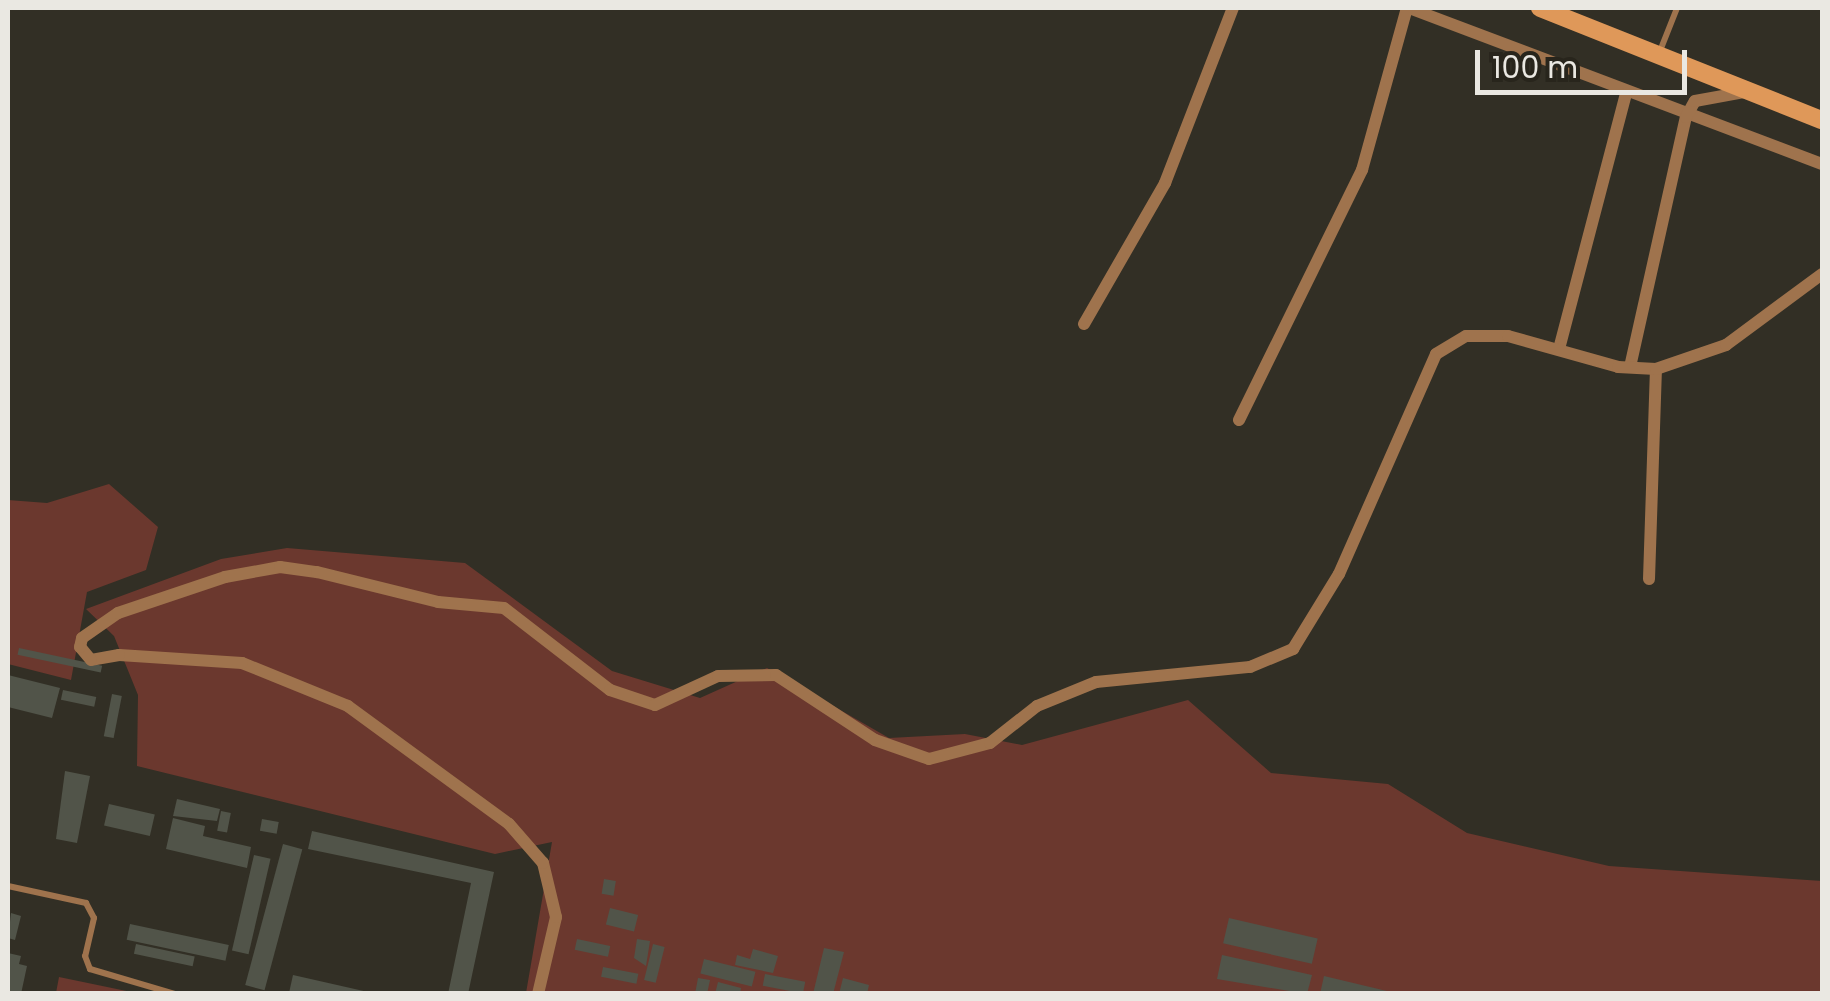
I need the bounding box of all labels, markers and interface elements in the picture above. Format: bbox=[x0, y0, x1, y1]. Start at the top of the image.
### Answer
scale bar bbox=[1480, 30, 1692, 92]
text: 100 m bbox=[1492, 46, 1578, 89]

